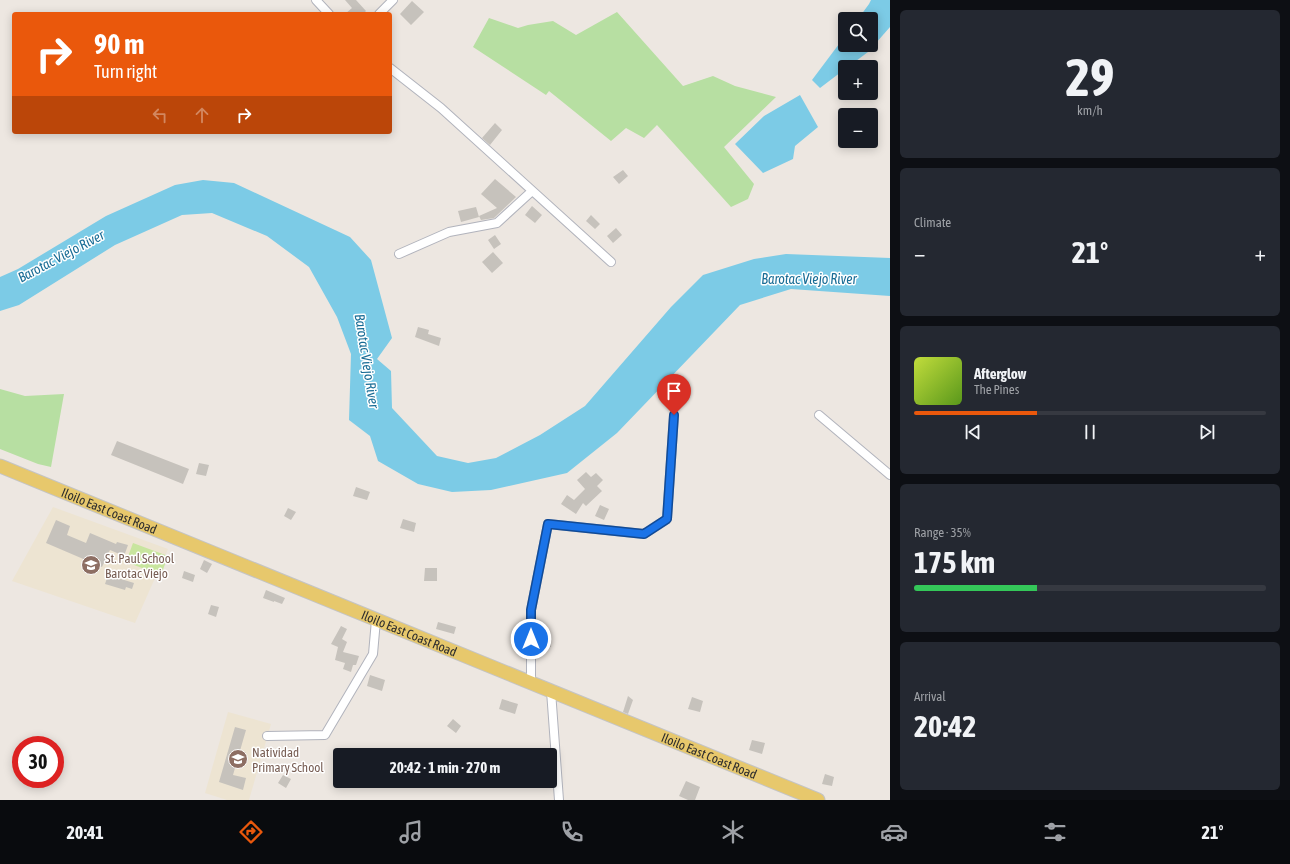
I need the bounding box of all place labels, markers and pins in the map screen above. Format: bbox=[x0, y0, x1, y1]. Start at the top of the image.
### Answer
pin bbox=[657, 374, 691, 415]
place label: St. Paul School Barotac Viejo bbox=[105, 551, 175, 581]
school or university icon: St. Paul School Barotac Viejo bbox=[80, 554, 102, 576]
place label: Natividad Primary School bbox=[252, 745, 324, 775]
school or university icon: Natividad Primary School bbox=[227, 748, 249, 770]

